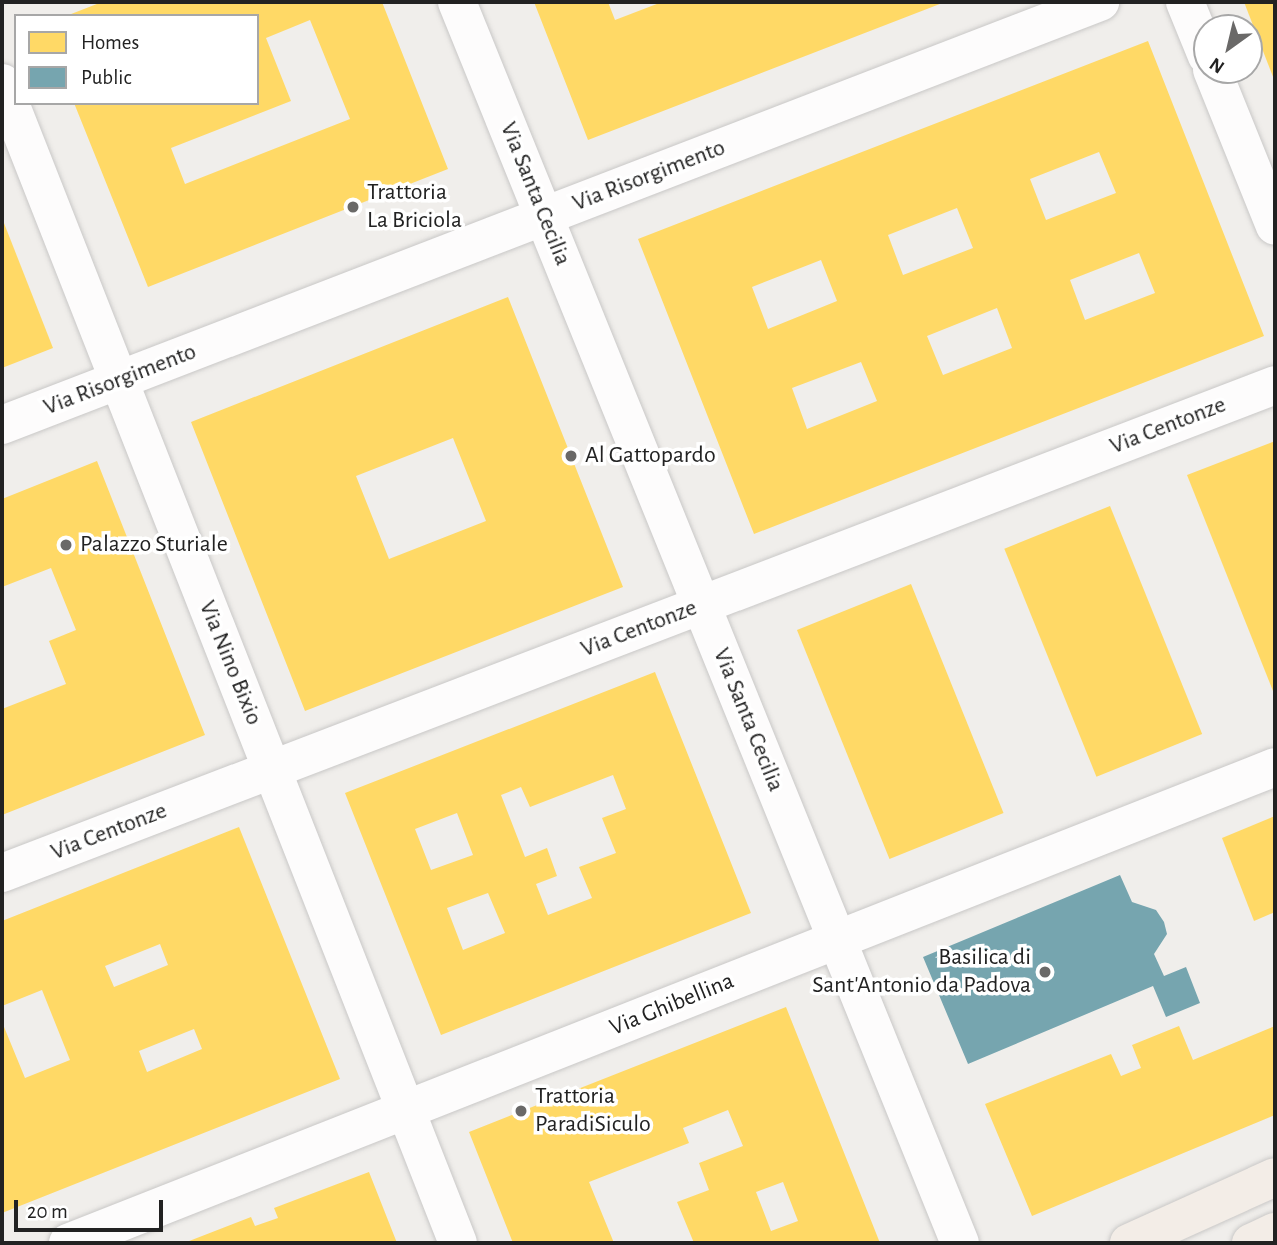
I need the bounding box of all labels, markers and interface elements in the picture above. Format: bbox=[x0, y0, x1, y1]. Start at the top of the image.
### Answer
legend bbox=[14, 14, 259, 105]
north arrow bbox=[1193, 14, 1263, 84]
text: Homes bbox=[81, 32, 139, 53]
text: N bbox=[1206, 54, 1228, 77]
text: Public bbox=[81, 67, 131, 88]
street label: Via Santa Cecilia bbox=[493, 118, 577, 270]
street label: Via Risorgimento bbox=[569, 134, 729, 218]
place label: Trattoria La Briciola bbox=[367, 179, 462, 235]
marker: Trattoria La Briciola bbox=[345, 199, 361, 215]
street label: Via Risorgimento bbox=[40, 338, 200, 422]
street label: Via Centonze bbox=[1106, 391, 1230, 461]
place label: Al Gattopardo bbox=[585, 442, 716, 470]
marker: Al Gattopardo bbox=[563, 448, 579, 464]
place label: Palazzo Sturiale bbox=[80, 531, 228, 559]
marker: Palazzo Sturiale bbox=[58, 537, 74, 553]
street label: Via Centonze bbox=[577, 594, 701, 664]
street label: Via Nino Bixio bbox=[192, 597, 268, 729]
street label: Via Santa Cecilia bbox=[706, 644, 790, 796]
street label: Via Centonze bbox=[47, 797, 171, 867]
place label: Basilica di Sant'Antonio da Padova bbox=[812, 944, 1031, 1000]
marker: Basilica di Sant'Antonio da Padova bbox=[1037, 964, 1053, 980]
street label: Via Ghibellina bbox=[606, 967, 738, 1043]
place label: Trattoria ParadiSiculo bbox=[535, 1083, 651, 1139]
marker: Trattoria ParadiSiculo bbox=[513, 1103, 529, 1119]
scale bar bbox=[18, 1186, 166, 1230]
text: 20 m bbox=[27, 1201, 68, 1222]

